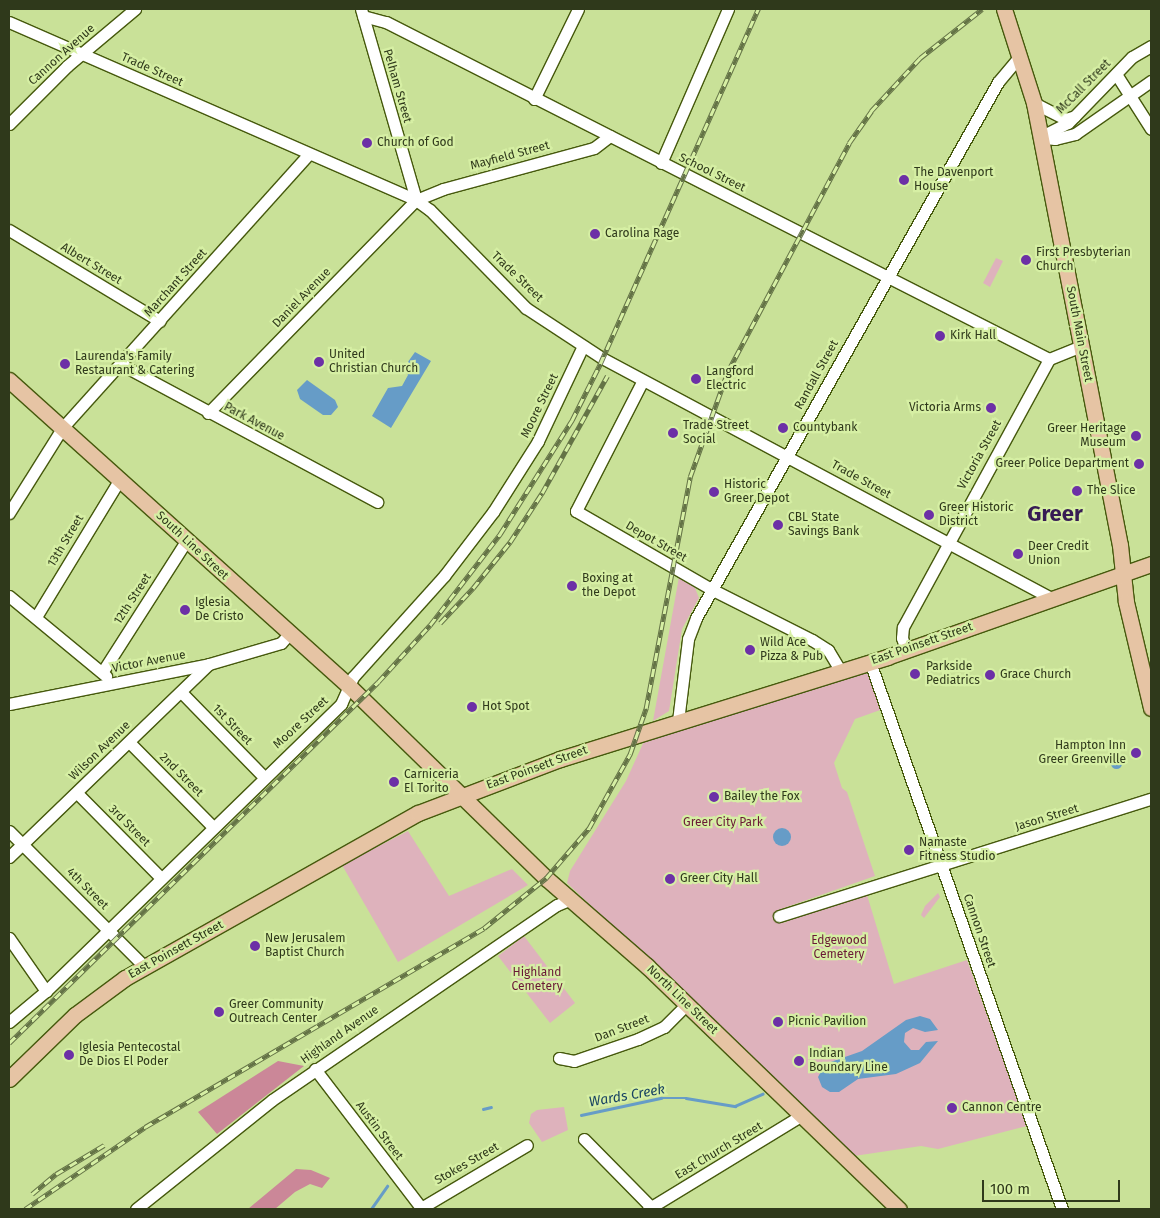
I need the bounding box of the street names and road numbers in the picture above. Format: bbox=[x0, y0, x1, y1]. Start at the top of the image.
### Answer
street label: Cannon Avenue bbox=[26, 21, 98, 89]
street label: Pelham Street bbox=[380, 47, 414, 125]
street label: Trade Street bbox=[119, 50, 185, 90]
street label: McCall Street bbox=[1054, 57, 1114, 117]
street label: Mayfield Street bbox=[469, 139, 551, 173]
street label: School Street bbox=[676, 151, 748, 195]
street label: Albert Street bbox=[58, 240, 124, 288]
street label: Marchant Street bbox=[142, 246, 210, 320]
street label: Trade Street bbox=[488, 249, 546, 305]
street label: Daniel Avenue bbox=[270, 265, 334, 331]
street label: South Main Street bbox=[1063, 285, 1095, 383]
street label: Randall Street bbox=[792, 338, 842, 412]
street label: Moore Street bbox=[518, 371, 562, 441]
street label: Park Avenue bbox=[221, 400, 287, 444]
street label: Victoria Street bbox=[955, 418, 1005, 492]
street label: Trade Street bbox=[829, 458, 893, 502]
street label: South Line Street bbox=[153, 509, 231, 583]
street label: 13th Street bbox=[45, 512, 87, 570]
street label: Depot Street bbox=[623, 519, 689, 565]
street label: 12th Street bbox=[111, 571, 155, 627]
street label: East Poinsett Street bbox=[869, 620, 975, 668]
street label: Victor Avenue bbox=[111, 648, 187, 676]
street label: Moore Street bbox=[271, 694, 331, 752]
street label: 1st Street bbox=[209, 702, 255, 748]
street label: Wilson Avenue bbox=[66, 718, 134, 784]
street label: East Poinsett Street bbox=[485, 743, 589, 793]
street label: 2nd Street bbox=[156, 750, 206, 800]
street label: 3rd Street bbox=[105, 802, 153, 850]
street label: Jason Street bbox=[1014, 802, 1080, 834]
street label: 4th Street bbox=[63, 865, 111, 913]
street label: Cannon Street bbox=[960, 892, 998, 970]
street label: East Poinsett Street bbox=[126, 918, 226, 982]
street label: North Line Street bbox=[644, 963, 720, 1037]
street label: Highland Avenue bbox=[298, 1003, 382, 1067]
street label: Dan Street bbox=[593, 1012, 651, 1046]
street label: Austin Street bbox=[352, 1099, 406, 1163]
street label: East Church Street bbox=[673, 1119, 765, 1183]
street label: Stokes Street bbox=[432, 1140, 502, 1188]

